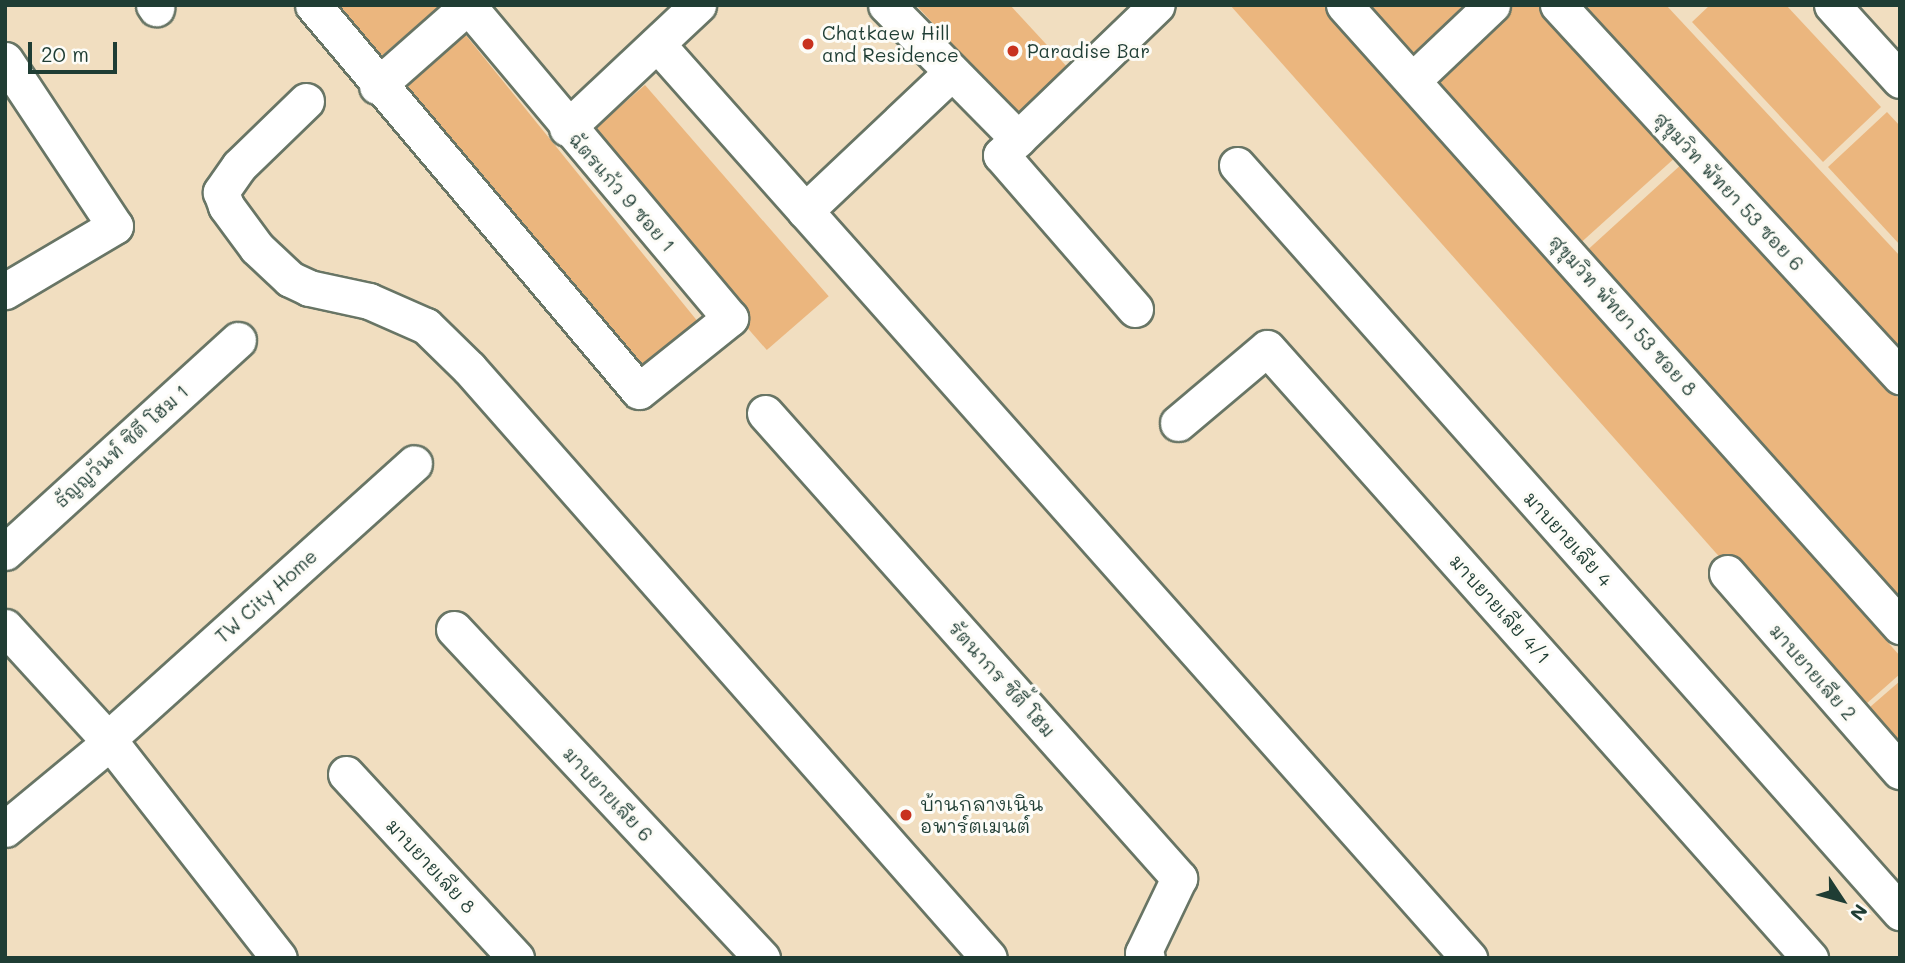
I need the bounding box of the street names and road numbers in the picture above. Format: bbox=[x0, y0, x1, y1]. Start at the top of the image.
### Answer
street label: สุขุมวิท พัทยา 53 ซอย 6 bbox=[1649, 107, 1809, 275]
street label: ฉัตรแก้ว 9 ซอย 1 bbox=[564, 128, 680, 256]
street label: สุขุมวิท พัทยา 53 ซอย 8 bbox=[1545, 230, 1701, 400]
street label: ธัญญวันท์ ซิตี โฮม 1 bbox=[49, 380, 193, 512]
street label: มาบยายเลีย 4 bbox=[1519, 487, 1617, 591]
street label: TW City Home bbox=[211, 544, 321, 648]
street label: มาบยายเลีย 4/1 bbox=[1445, 550, 1555, 668]
street label: รัตนากร ซิตี้ โฮม bbox=[944, 616, 1060, 742]
street label: มาบยายเลีย 2 bbox=[1765, 619, 1861, 725]
street label: มาบยายเลีย 6 bbox=[559, 742, 657, 846]
street label: มาบยายเลีย 8 bbox=[382, 814, 480, 918]

